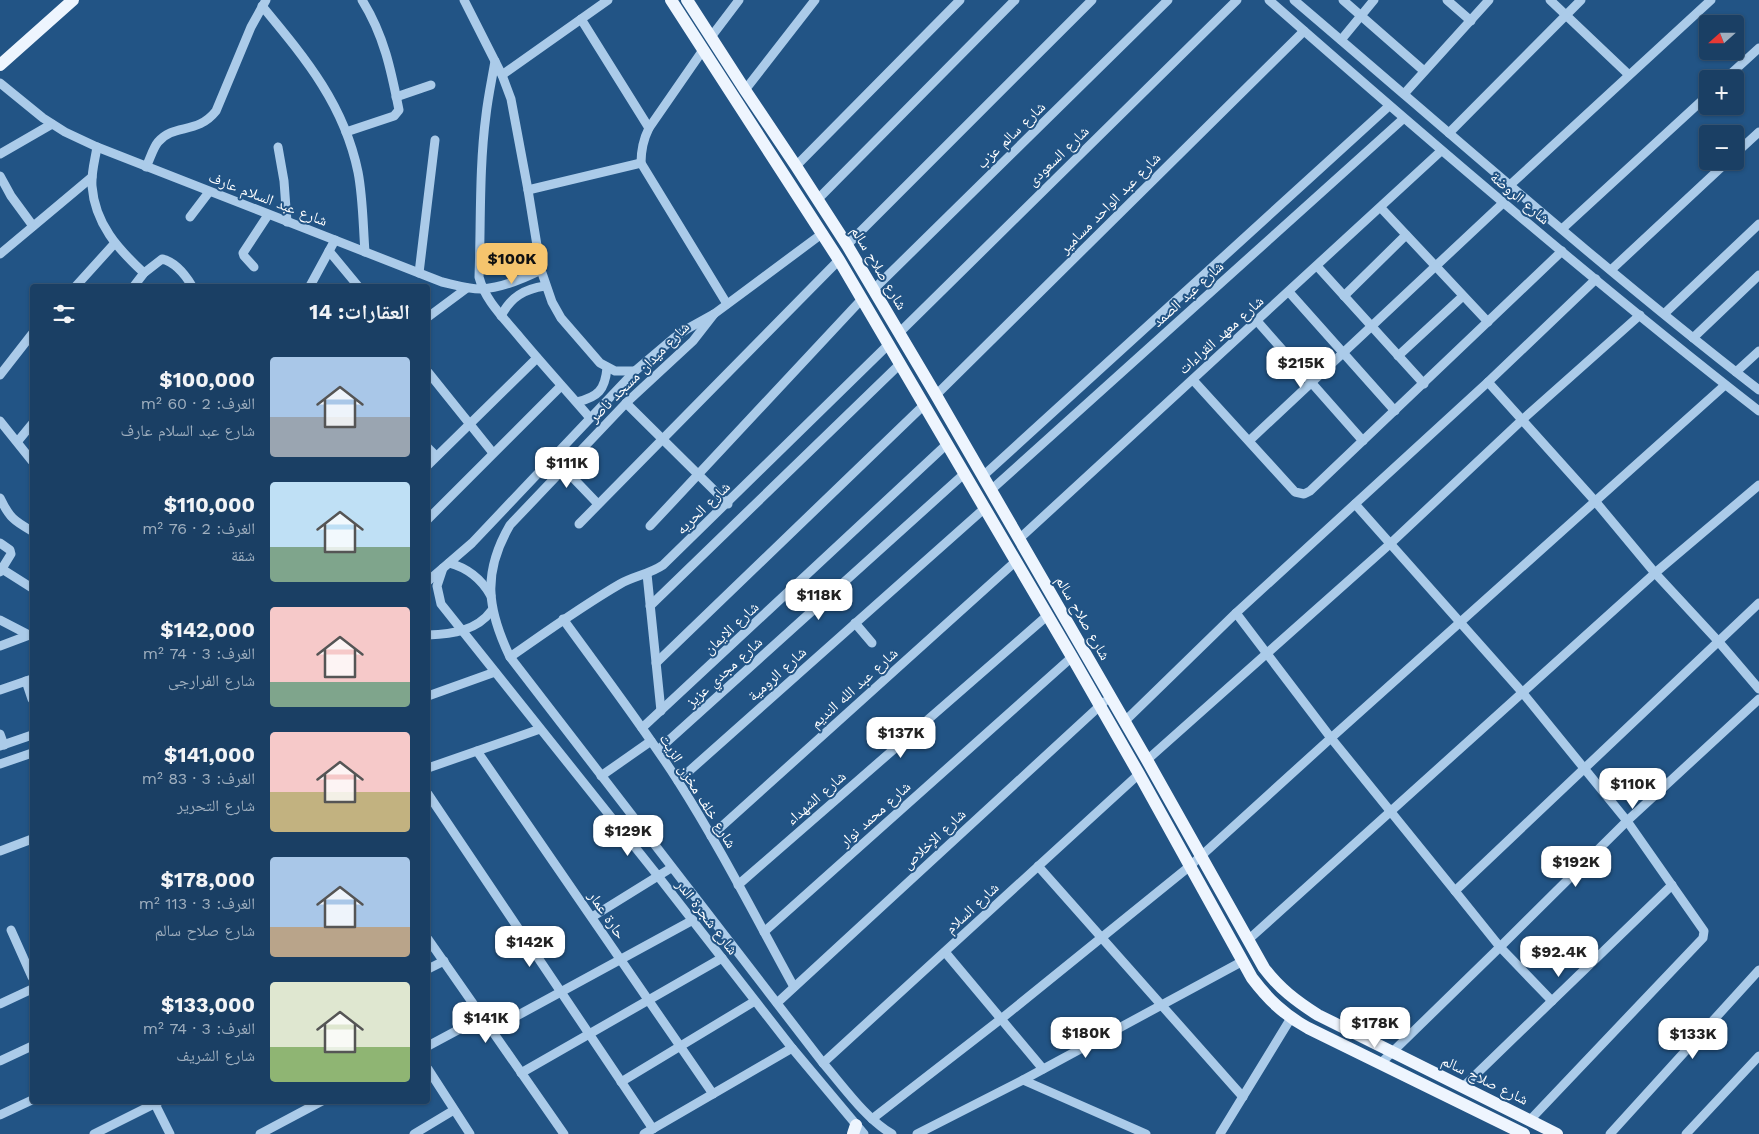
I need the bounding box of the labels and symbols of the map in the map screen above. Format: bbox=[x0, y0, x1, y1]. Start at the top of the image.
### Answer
north arrow bbox=[1699, 15, 1744, 60]
street label: شارع سالم عزب bbox=[973, 98, 1050, 173]
street label: شارع السعودى bbox=[1023, 122, 1093, 191]
street label: شارع عبد الواحد مسامير bbox=[1055, 149, 1165, 259]
street label: شارع عبد السلام عارف bbox=[206, 168, 330, 231]
street label: شارع الروضة bbox=[1486, 168, 1553, 229]
street label: شارع صلاح سالم bbox=[846, 223, 911, 314]
pin: $100K bbox=[477, 242, 547, 285]
street label: شارع عبد الصمد bbox=[1149, 257, 1228, 331]
street label: شارع معهد القراءات bbox=[1175, 292, 1268, 379]
street label: شارع ميدان مسجد ناصر bbox=[584, 318, 694, 428]
pin: $215K bbox=[1266, 346, 1336, 389]
pin: $111K bbox=[532, 446, 602, 489]
street label: شارع الحريه bbox=[672, 478, 735, 539]
street label: شارع صلاح سالم bbox=[1051, 573, 1114, 664]
pin: $118K bbox=[784, 578, 854, 621]
street label: شارع الايمان bbox=[700, 598, 763, 659]
street label: شارع مجدي عزيز bbox=[681, 633, 768, 714]
street label: شارع الرومية bbox=[744, 643, 811, 706]
street label: شارع عبد الله النديم bbox=[807, 644, 902, 733]
pin: $137K bbox=[866, 716, 936, 759]
street label: شارع خلف مخزن الزيت bbox=[655, 731, 740, 852]
street label: شارع الشهداء bbox=[782, 767, 850, 830]
pin: $110K bbox=[1598, 768, 1668, 810]
street label: شارع محمد نوار bbox=[835, 777, 915, 852]
street label: شارع الإخلاص bbox=[899, 805, 970, 874]
pin: $129K bbox=[593, 814, 663, 857]
pin: $192K bbox=[1541, 846, 1611, 888]
street label: شارع شجرة الدر bbox=[671, 875, 742, 959]
street label: شارع السلام bbox=[941, 879, 1003, 938]
street label: حارة عمار bbox=[584, 887, 630, 943]
pin: $142K bbox=[495, 926, 565, 968]
pin: $92.4K bbox=[1518, 936, 1600, 978]
pin: $141K bbox=[451, 1002, 521, 1044]
pin: $178K bbox=[1340, 1006, 1410, 1049]
pin: $180K bbox=[1051, 1016, 1121, 1059]
pin: $133K bbox=[1658, 1018, 1728, 1060]
street label: شارع صلاح سالم bbox=[1438, 1051, 1531, 1110]

